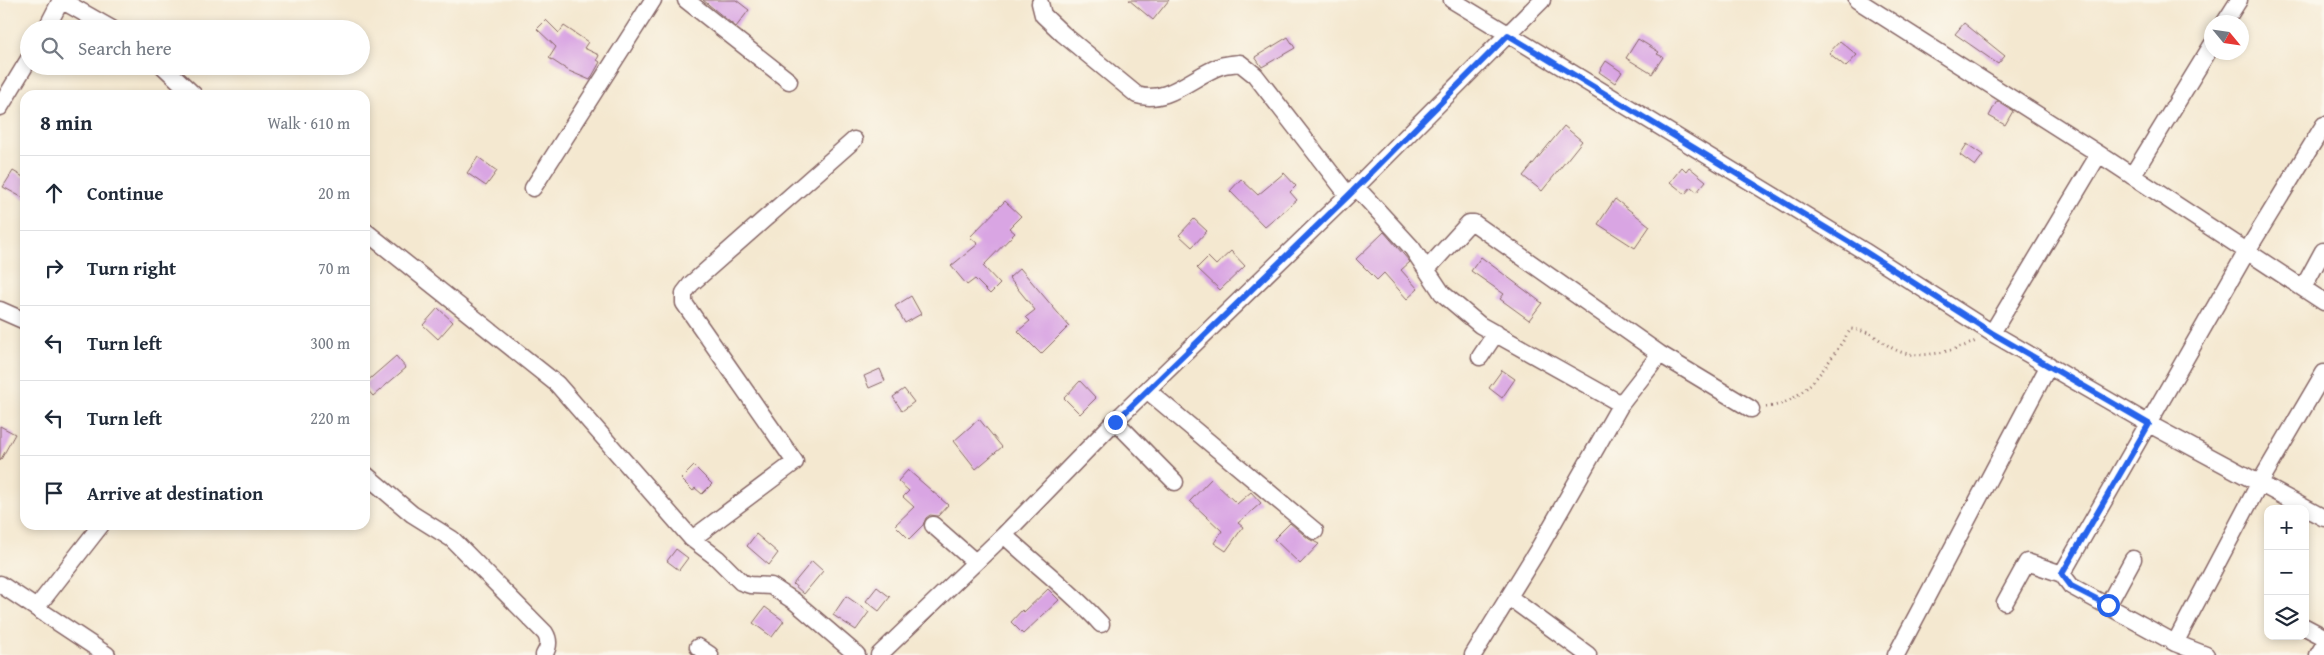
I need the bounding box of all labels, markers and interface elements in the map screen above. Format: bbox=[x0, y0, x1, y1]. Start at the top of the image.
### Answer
north arrow bbox=[2204, 15, 2249, 60]
search box bbox=[20, 20, 370, 75]
icon: search bbox=[38, 34, 66, 62]
text: Search here bbox=[78, 34, 172, 62]
text: 8 min bbox=[40, 107, 92, 138]
text: Walk · 610 m bbox=[267, 111, 350, 135]
icon: ahead bbox=[40, 179, 68, 207]
text: Continue bbox=[87, 179, 164, 207]
text: 20 m bbox=[318, 181, 350, 205]
icon: right bbox=[40, 254, 68, 282]
text: Turn right bbox=[87, 254, 176, 282]
text: 70 m bbox=[318, 256, 350, 280]
icon: left bbox=[40, 329, 68, 357]
text: Turn left bbox=[87, 329, 162, 357]
text: 300 m bbox=[310, 331, 350, 355]
icon: left bbox=[40, 404, 68, 432]
text: Turn left bbox=[87, 404, 162, 432]
text: 220 m bbox=[310, 406, 350, 430]
route end bbox=[1104, 411, 1127, 434]
icon: arrive bbox=[40, 479, 68, 507]
text: Arrive at destination bbox=[87, 479, 263, 507]
map controls bbox=[2264, 505, 2309, 640]
button: + bbox=[2264, 505, 2309, 550]
button: − bbox=[2264, 550, 2309, 595]
route start bbox=[2097, 594, 2120, 617]
button: layers bbox=[2264, 595, 2309, 640]

